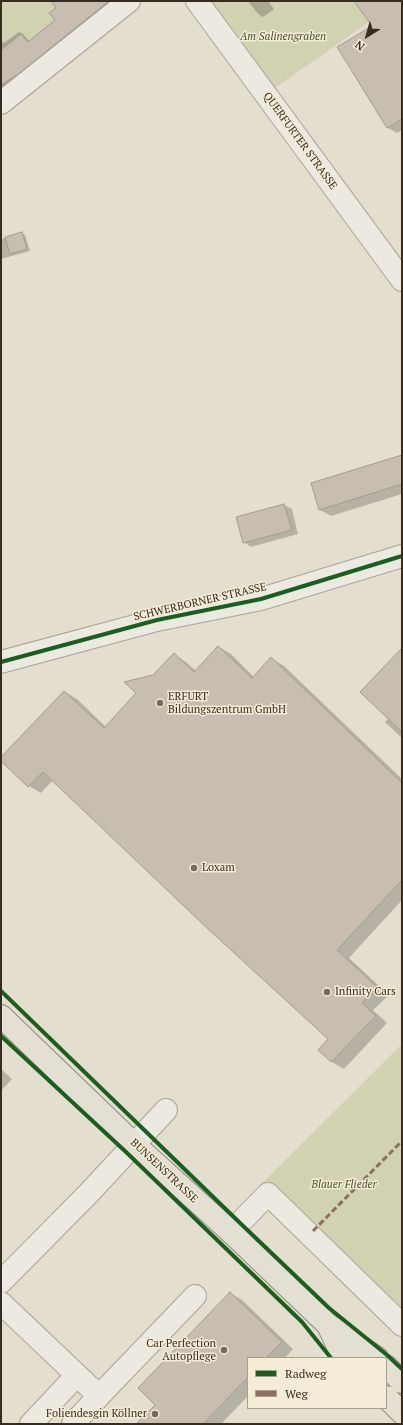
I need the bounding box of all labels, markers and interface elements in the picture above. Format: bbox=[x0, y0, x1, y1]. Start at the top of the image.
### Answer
north arrow bbox=[347, 16, 387, 56]
park label: Am Salinengraben bbox=[240, 30, 326, 44]
text: N bbox=[352, 37, 367, 54]
street label: QUERFURTER STRASSE bbox=[260, 90, 340, 192]
street label: SCHWERBORNER STRASSE bbox=[132, 580, 268, 624]
place label: ERFURT Bildungszentrum GmbH bbox=[168, 690, 286, 716]
marker: ERFURT Bildungszentrum GmbH bbox=[155, 698, 165, 708]
place label: Loxam bbox=[202, 861, 235, 875]
marker: Loxam bbox=[189, 863, 199, 873]
place label: Infinity Cars bbox=[335, 985, 396, 999]
marker: Infinity Cars bbox=[322, 987, 332, 997]
street label: BUNSENSTRASSE bbox=[127, 1136, 201, 1206]
park label: Blauer Flieder bbox=[311, 1178, 377, 1192]
place label: Car Perfection Autopflege bbox=[146, 1337, 216, 1363]
marker: Car Perfection Autopflege bbox=[219, 1345, 229, 1355]
legend bbox=[247, 1357, 387, 1409]
text: Radweg bbox=[285, 1366, 326, 1381]
text: Weg bbox=[285, 1386, 308, 1401]
place label: Foliendesgin Köllner bbox=[46, 1407, 147, 1421]
marker: Foliendesgin Köllner bbox=[150, 1409, 160, 1419]

